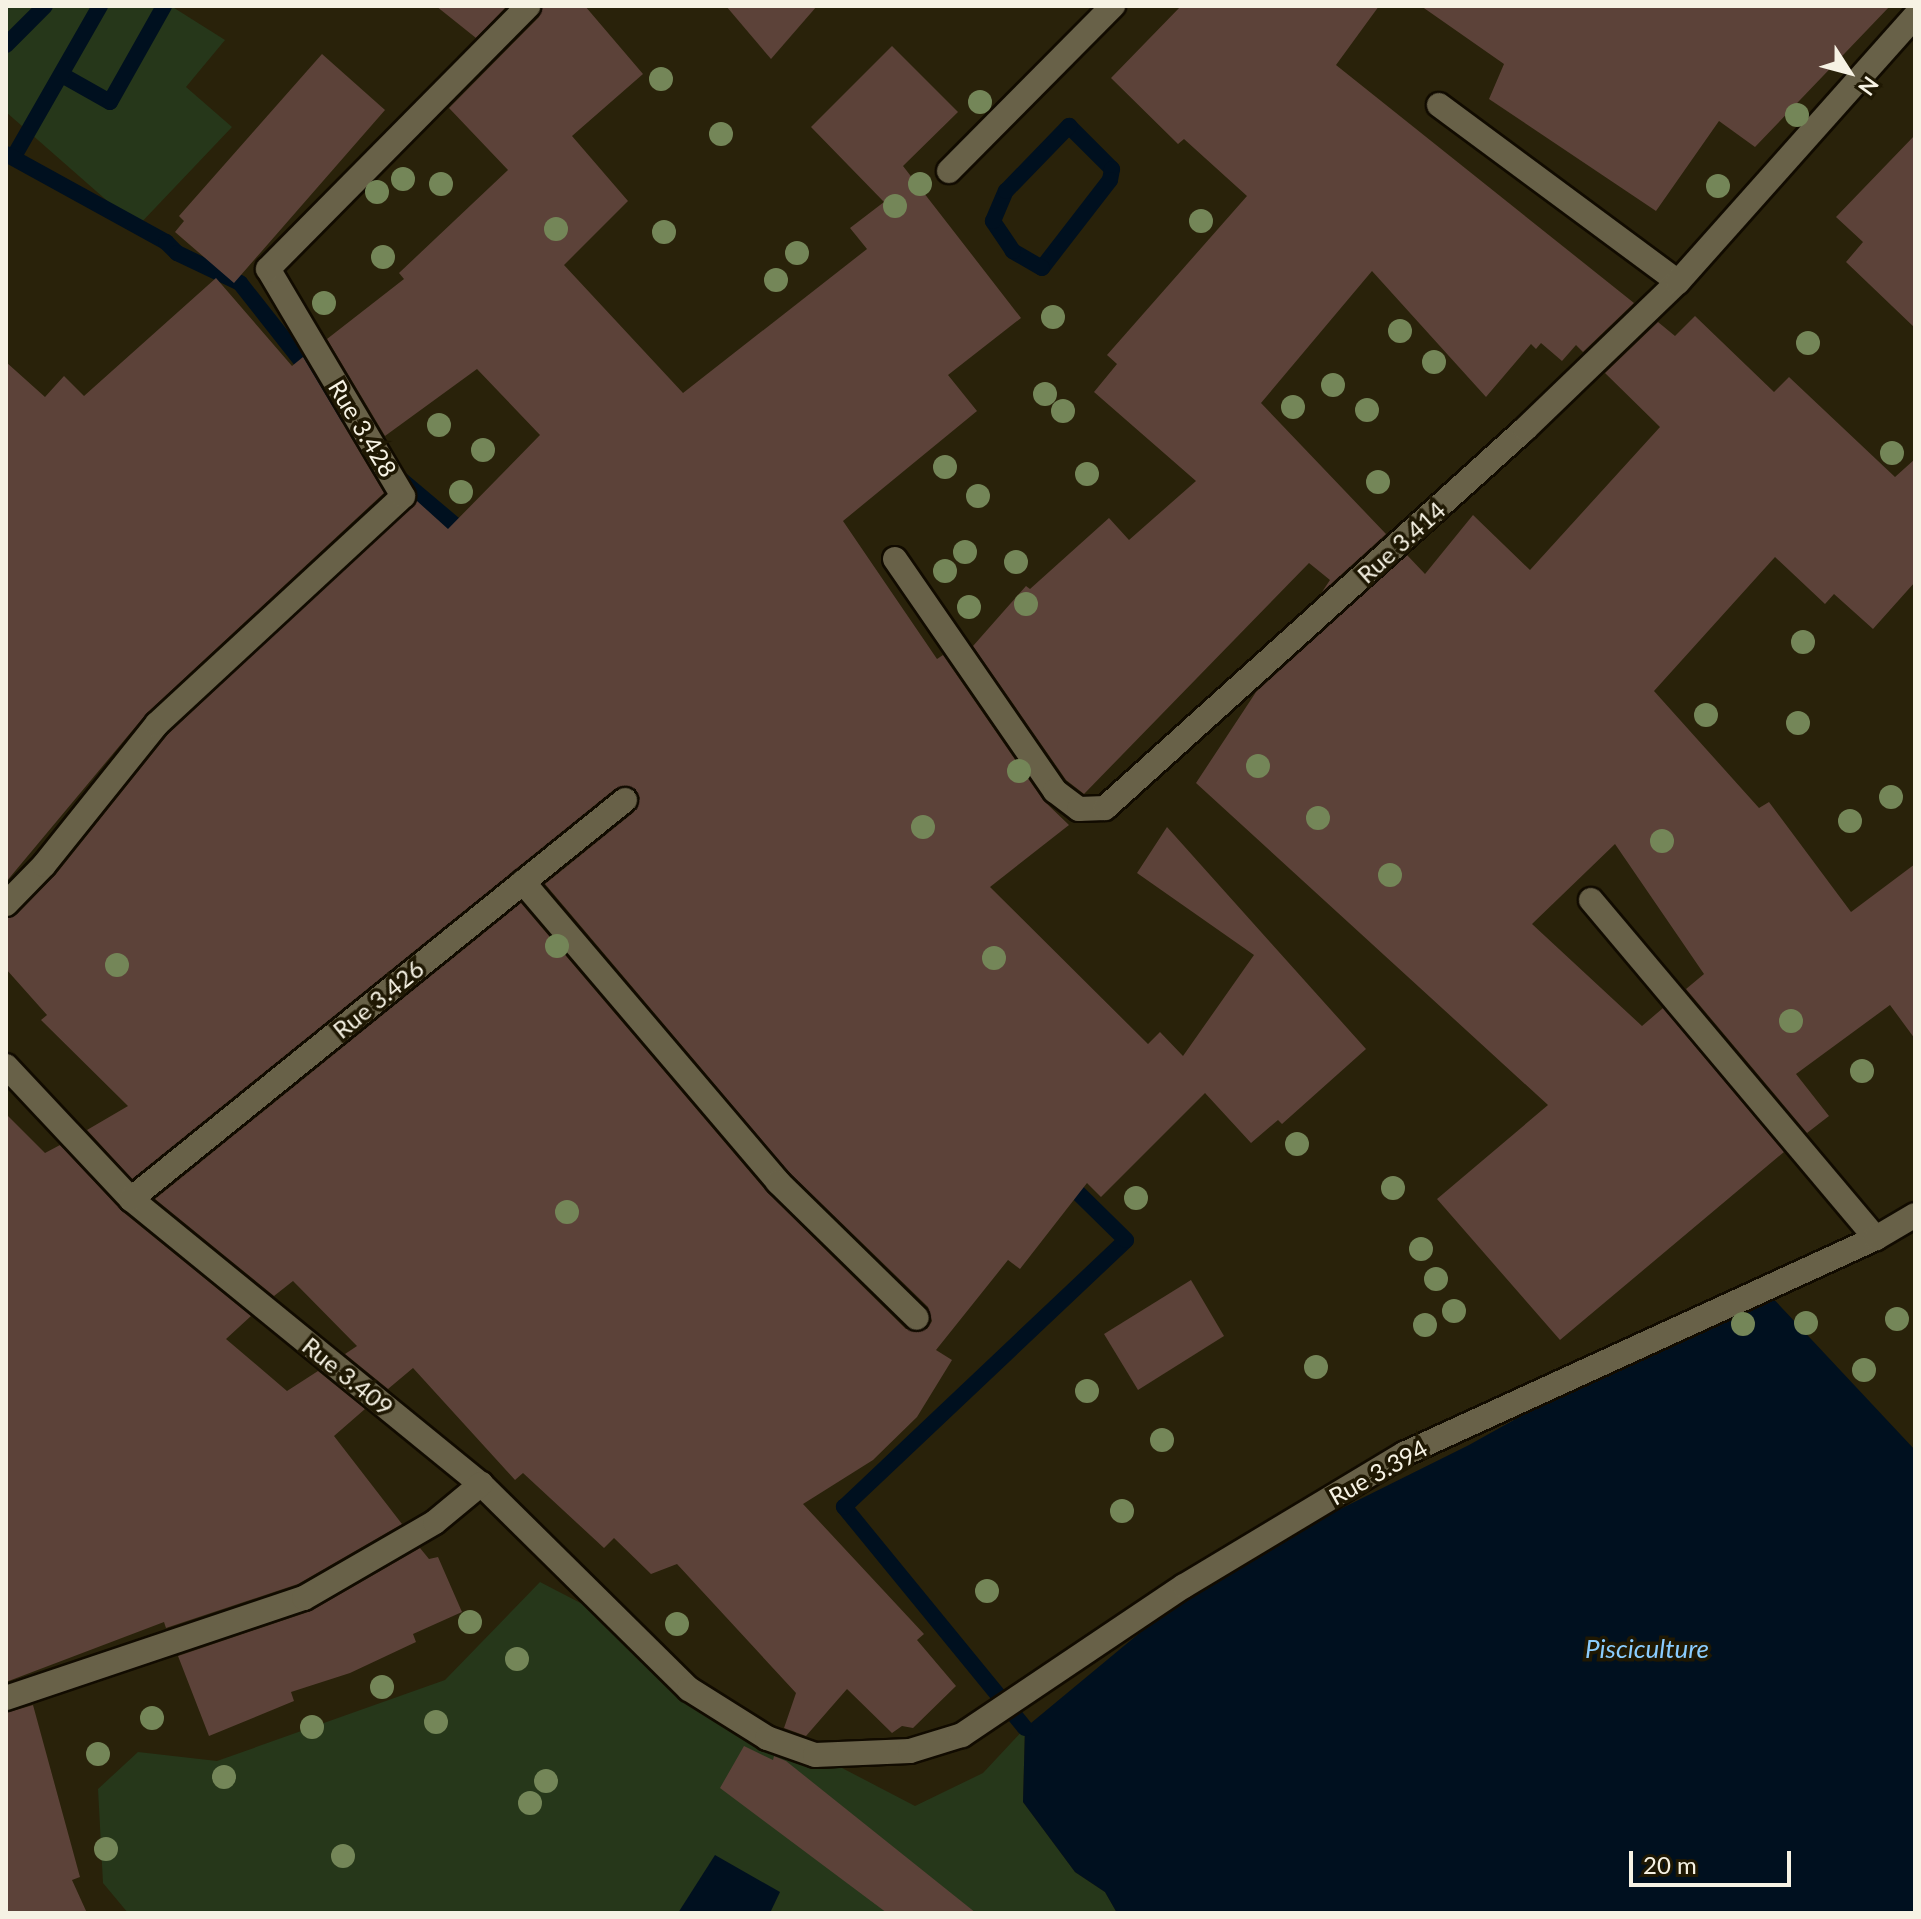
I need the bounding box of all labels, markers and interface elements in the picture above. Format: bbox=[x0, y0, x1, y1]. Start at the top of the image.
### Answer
north arrow bbox=[1809, 32, 1889, 112]
text: N bbox=[1853, 72, 1885, 101]
street label: Rue 3.428 bbox=[323, 374, 403, 482]
street label: Rue 3.414 bbox=[1351, 495, 1451, 589]
street label: Rue 3.426 bbox=[327, 954, 429, 1044]
street label: Rue 3.409 bbox=[297, 1331, 399, 1421]
street label: Rue 3.394 bbox=[1324, 1433, 1432, 1511]
water label: Pisciculture bbox=[1585, 1633, 1709, 1665]
scale bar bbox=[1633, 1835, 1795, 1885]
text: 20 m bbox=[1643, 1850, 1697, 1879]

